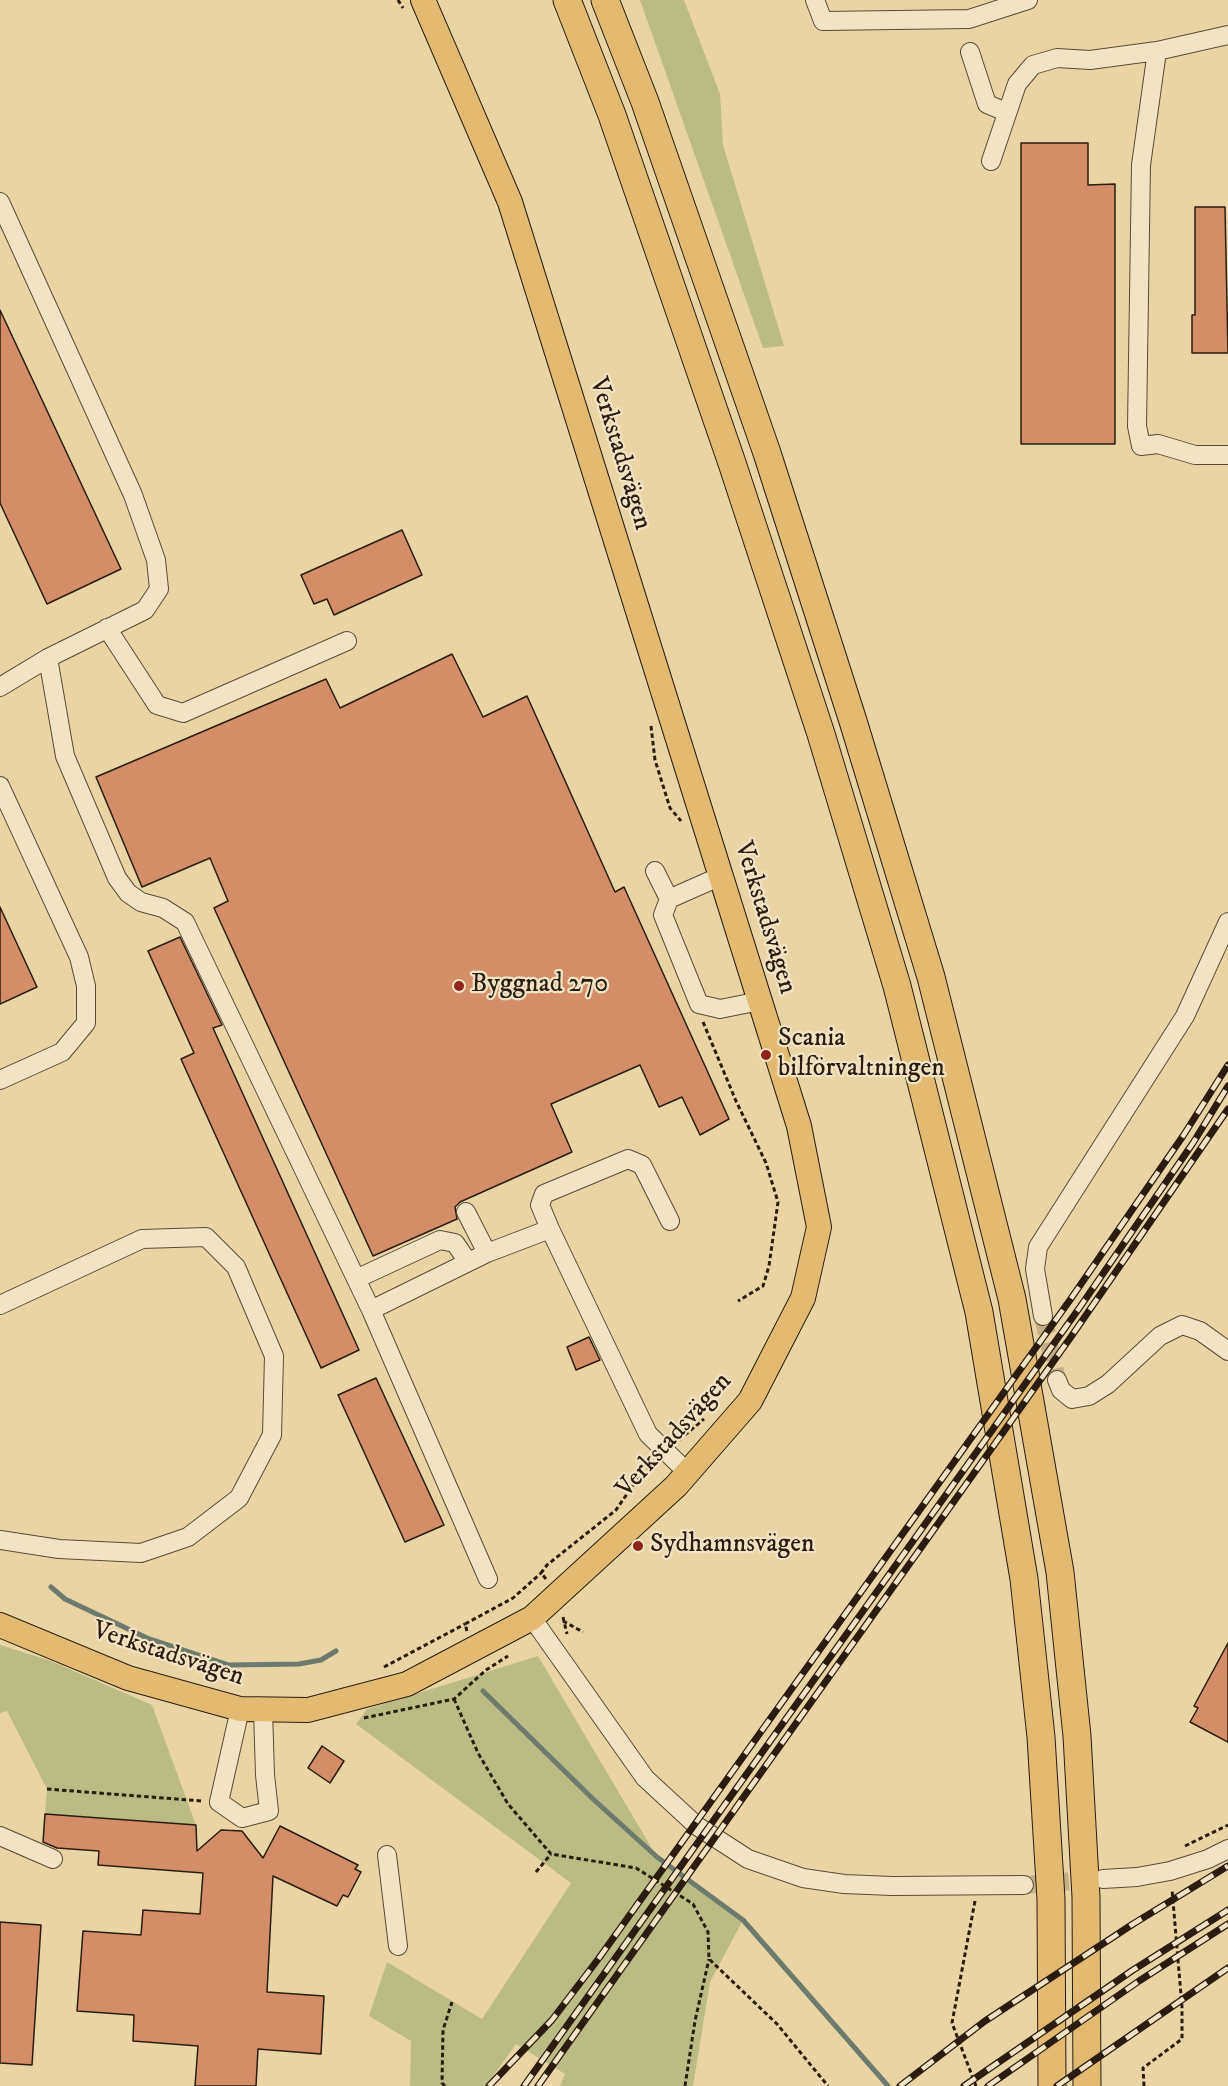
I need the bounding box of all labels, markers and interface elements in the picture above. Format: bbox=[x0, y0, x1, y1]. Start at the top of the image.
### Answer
street label: Verkstadsvägen bbox=[581, 374, 657, 534]
street label: Verkstadsvägen bbox=[726, 838, 802, 998]
place label: Byggnad 270 bbox=[471, 970, 608, 1002]
marker: Byggnad 270 bbox=[452, 979, 466, 993]
place label: Scania bilförvaltningen bbox=[778, 1024, 945, 1086]
marker: Scania bilförvaltningen bbox=[759, 1048, 773, 1062]
street label: Verkstadsvägen bbox=[611, 1367, 739, 1505]
place label: Sydhamnsvägen bbox=[650, 1530, 815, 1562]
marker: Sydhamnsvägen bbox=[631, 1539, 645, 1553]
street label: Verkstadsvägen bbox=[88, 1616, 248, 1694]

